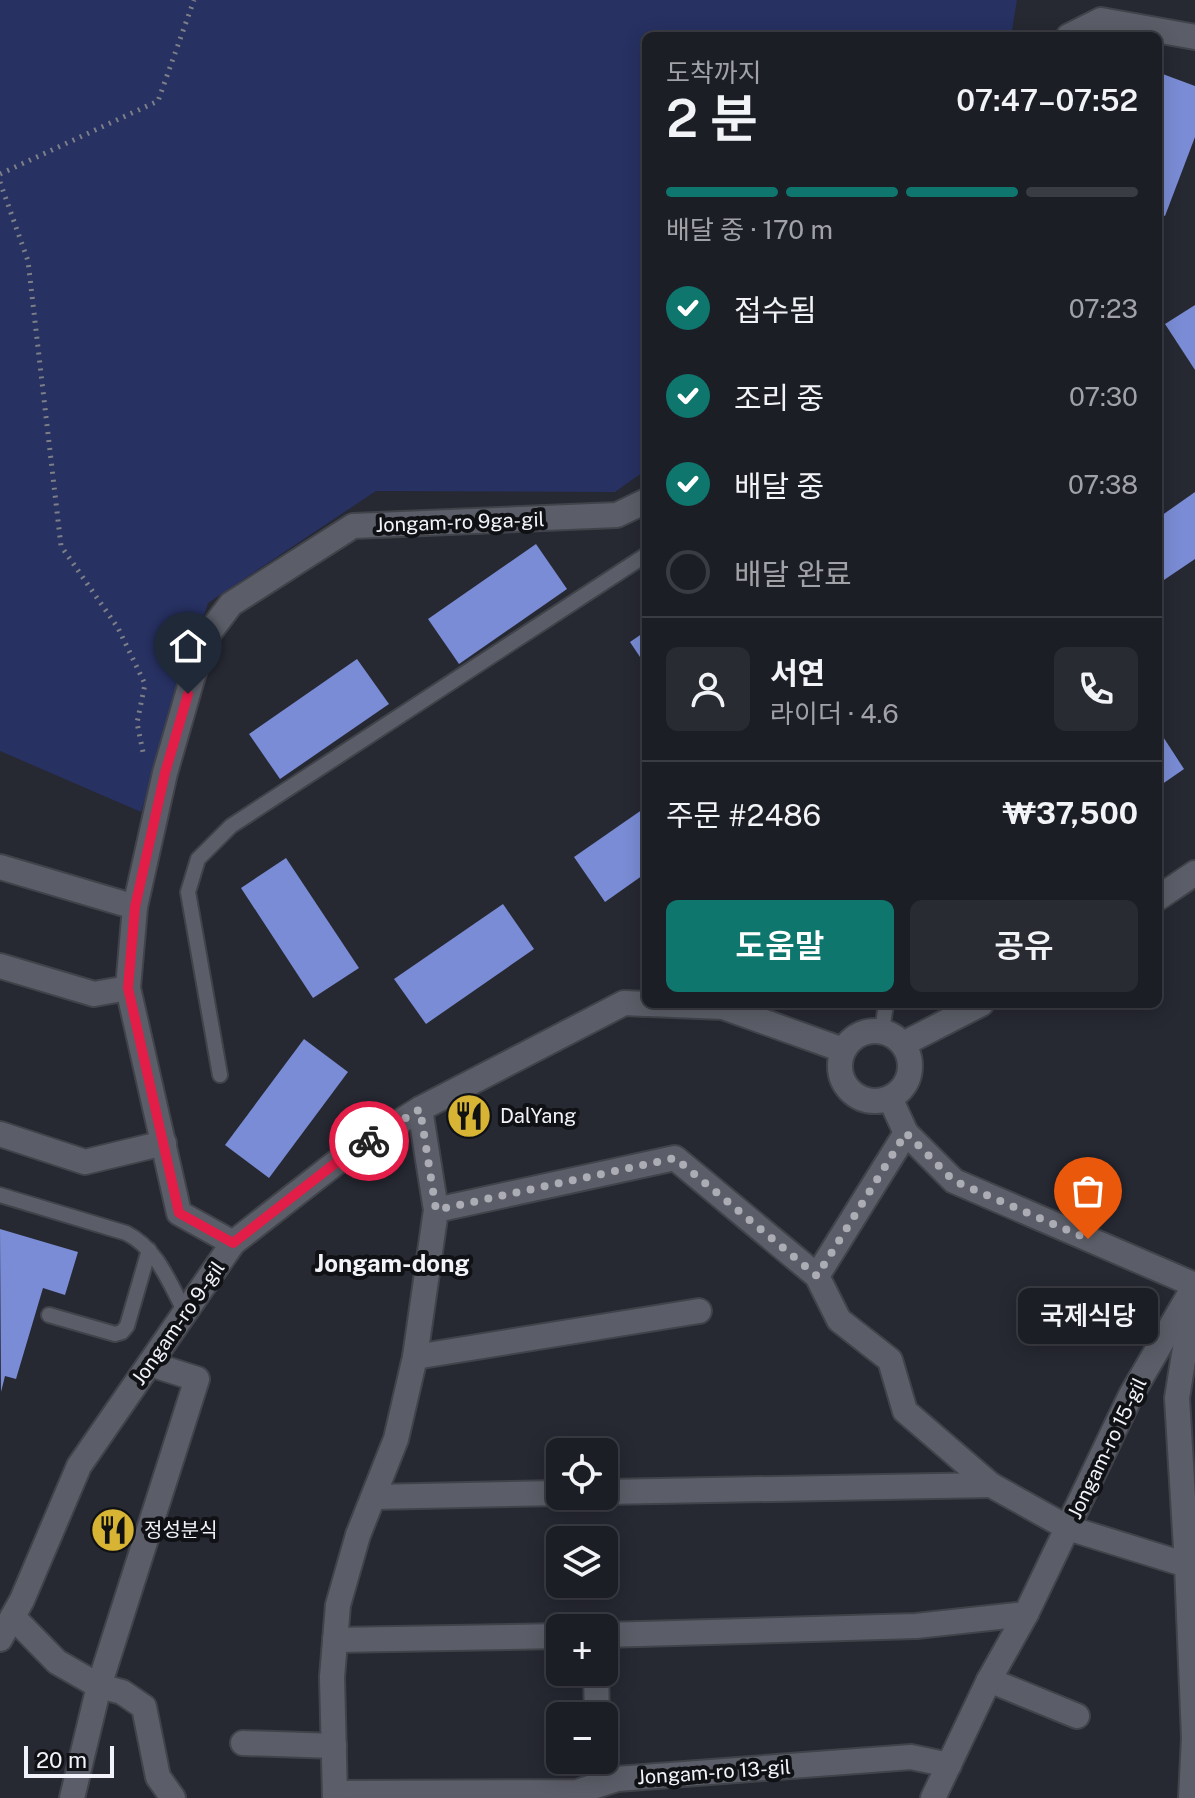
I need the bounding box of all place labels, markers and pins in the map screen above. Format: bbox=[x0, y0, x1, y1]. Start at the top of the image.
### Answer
pin bbox=[154, 612, 222, 694]
restaurant icon: DalYang bbox=[445, 1092, 493, 1140]
place label: DalYang bbox=[500, 1104, 576, 1128]
pin bbox=[1054, 1157, 1122, 1239]
callout: 국제식당 bbox=[1018, 1287, 1158, 1343]
restaurant icon: 정성분식 bbox=[89, 1506, 137, 1554]
place label: 정성분식 bbox=[144, 1518, 218, 1542]

